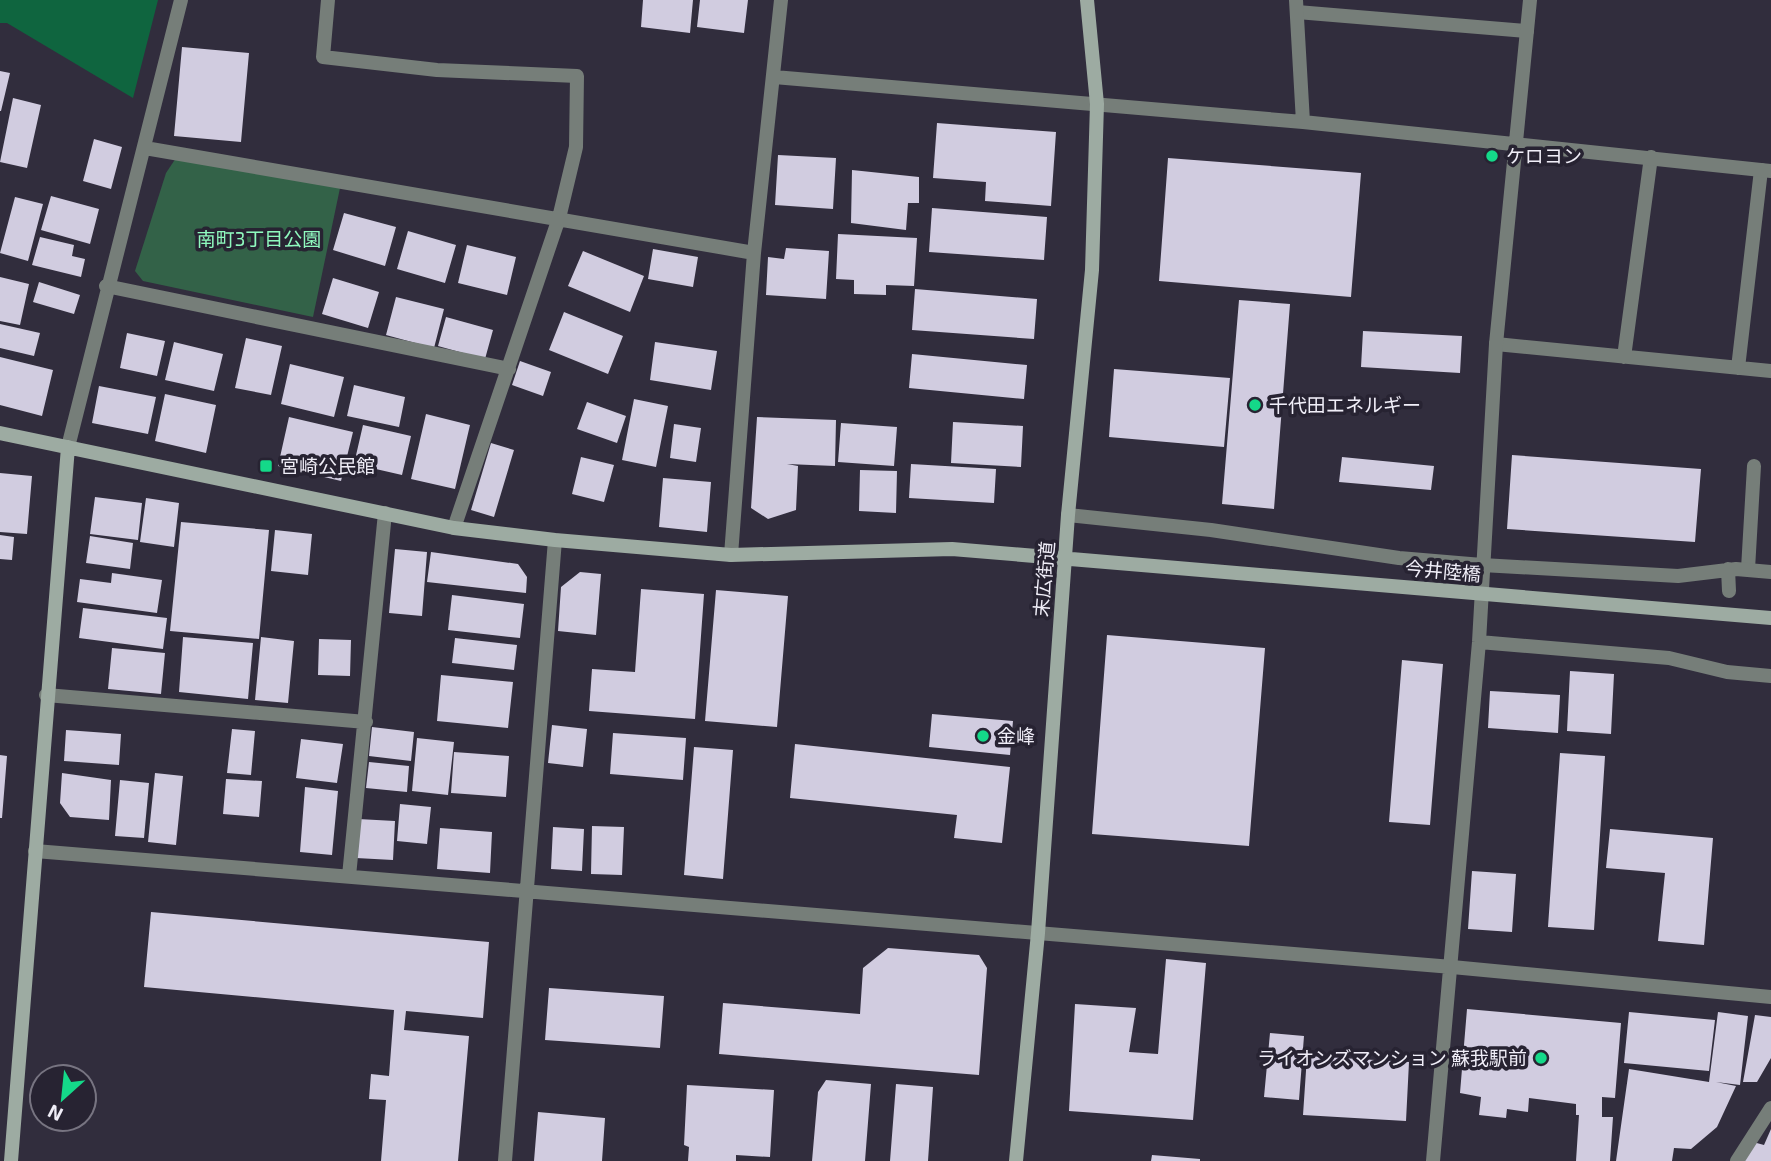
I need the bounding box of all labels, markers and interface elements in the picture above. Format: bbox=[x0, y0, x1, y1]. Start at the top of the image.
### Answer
place label: ケロヨン bbox=[1506, 144, 1582, 167]
marker: ケロヨン bbox=[1484, 148, 1500, 164]
park label: 南町3丁目公園 bbox=[197, 227, 321, 250]
place label: 千代田エネルギー bbox=[1269, 393, 1421, 416]
marker: 千代田エネルギー bbox=[1247, 397, 1263, 413]
place label: 宮崎公民館 bbox=[280, 454, 375, 477]
marker: 宮崎公民館 bbox=[258, 458, 274, 474]
street label: 末広街道 bbox=[1029, 540, 1058, 618]
street label: 今井陸橋 bbox=[1404, 556, 1482, 585]
place label: 金峰 bbox=[997, 724, 1035, 747]
marker: 金峰 bbox=[975, 728, 991, 744]
place label: ライオンズマンション 蘇我駅前 bbox=[1257, 1046, 1527, 1069]
marker: ライオンズマンション 蘇我駅前 bbox=[1533, 1050, 1549, 1066]
north arrow bbox=[28, 1063, 98, 1133]
text: N bbox=[44, 1100, 66, 1127]

